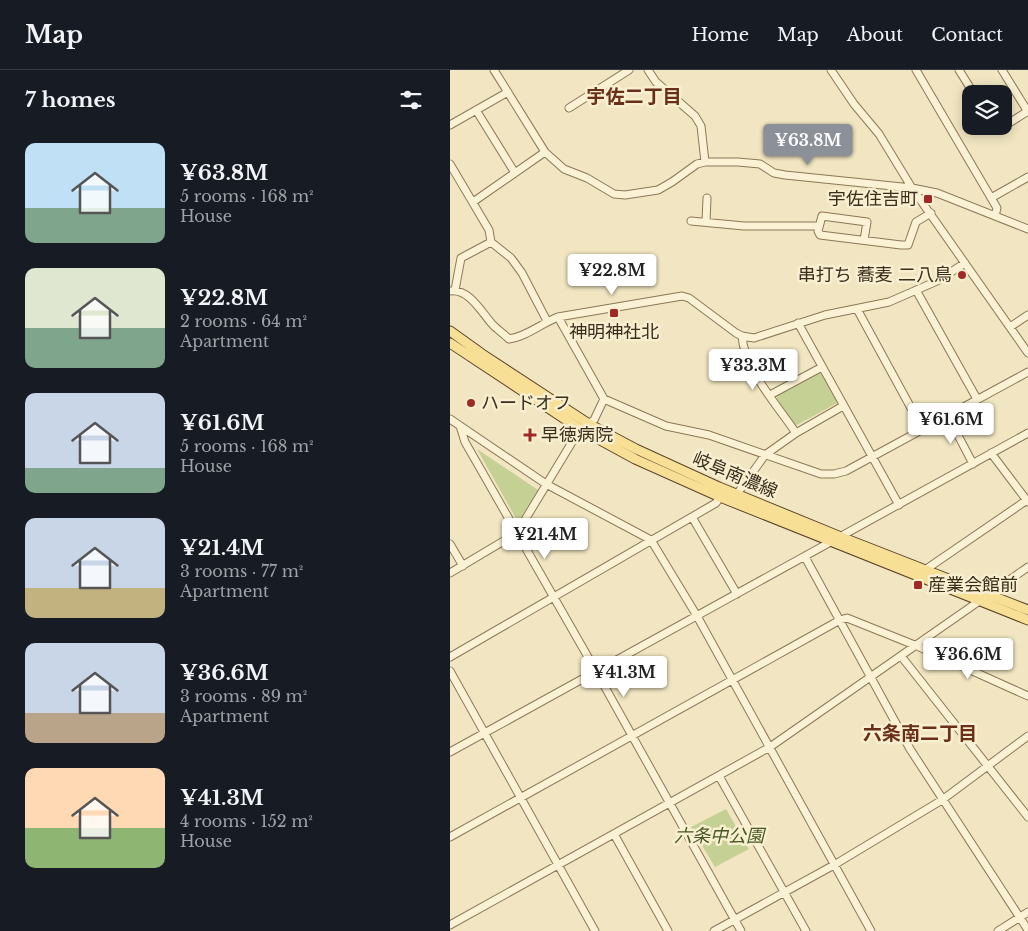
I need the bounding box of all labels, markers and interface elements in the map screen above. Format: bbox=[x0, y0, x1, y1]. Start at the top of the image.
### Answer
text: Map bbox=[25, 20, 83, 49]
text: Home bbox=[691, 24, 749, 46]
text: Map bbox=[777, 24, 819, 46]
text: About bbox=[847, 24, 903, 46]
text: Contact bbox=[931, 24, 1003, 46]
district label: 宇佐二丁目 bbox=[586, 85, 682, 108]
map controls bbox=[962, 85, 1012, 135]
button: layers bbox=[962, 85, 1012, 135]
icon: filters bbox=[397, 86, 425, 114]
text: 7 homes bbox=[25, 87, 116, 113]
pin: ¥63.8M bbox=[767, 124, 849, 166]
text: ¥63.8M bbox=[774, 130, 842, 150]
text: ¥63.8M bbox=[180, 160, 268, 186]
icon: home bbox=[65, 163, 125, 223]
text: 5 rooms · 168 m² bbox=[180, 186, 314, 206]
place label: 宇佐住吉町 bbox=[828, 188, 918, 210]
marker: 宇佐住吉町 bbox=[922, 193, 934, 205]
text: House bbox=[180, 206, 232, 226]
pin: ¥22.8M bbox=[571, 254, 653, 296]
text: ¥22.8M bbox=[578, 260, 646, 280]
place label: 串打ち 蕎麦 二八鳥 bbox=[798, 264, 952, 286]
marker: 串打ち 蕎麦 二八鳥 bbox=[956, 269, 968, 281]
text: ¥22.8M bbox=[180, 285, 268, 311]
icon: home bbox=[65, 288, 125, 348]
marker: 神明神社北 bbox=[608, 307, 620, 319]
text: 2 rooms · 64 m² bbox=[180, 311, 307, 331]
place label: 神明神社北 bbox=[569, 321, 659, 343]
text: Apartment bbox=[180, 331, 269, 351]
pin: ¥33.3M bbox=[712, 348, 794, 391]
text: ¥33.3M bbox=[720, 355, 786, 375]
place label: ハードオフ bbox=[481, 392, 571, 414]
marker: ハードオフ bbox=[465, 397, 477, 409]
pin: ¥61.6M bbox=[910, 402, 992, 445]
text: ¥61.6M bbox=[919, 409, 983, 429]
text: ¥61.6M bbox=[180, 410, 265, 436]
icon: home bbox=[65, 413, 125, 473]
place label: 早徳病院 bbox=[541, 424, 613, 446]
marker: 早徳病院 bbox=[523, 428, 537, 442]
text: 5 rooms · 168 m² bbox=[180, 436, 314, 456]
street label: 岐阜南濃線 bbox=[689, 447, 781, 503]
text: House bbox=[180, 456, 232, 476]
pin: ¥21.4M bbox=[504, 518, 586, 560]
text: ¥21.4M bbox=[513, 524, 577, 544]
text: ¥21.4M bbox=[180, 535, 264, 561]
icon: home bbox=[65, 538, 125, 598]
text: 3 rooms · 77 m² bbox=[180, 561, 303, 581]
place label: 産業会館前 bbox=[928, 574, 1018, 596]
marker: 産業会館前 bbox=[912, 579, 924, 591]
text: Apartment bbox=[180, 581, 269, 601]
pin: ¥36.6M bbox=[927, 638, 1009, 680]
text: ¥36.6M bbox=[934, 644, 1002, 664]
pin: ¥41.3M bbox=[583, 656, 665, 698]
text: ¥36.6M bbox=[180, 660, 269, 686]
text: ¥41.3M bbox=[592, 662, 656, 682]
icon: home bbox=[65, 663, 125, 723]
text: 3 rooms · 89 m² bbox=[180, 686, 307, 706]
text: Apartment bbox=[180, 706, 269, 726]
district label: 六条南二丁目 bbox=[863, 722, 977, 745]
text: ¥41.3M bbox=[180, 785, 264, 811]
icon: home bbox=[65, 788, 125, 848]
text: 4 rooms · 152 m² bbox=[180, 811, 313, 831]
park label: 六条中公園 bbox=[674, 825, 767, 847]
text: House bbox=[180, 831, 232, 851]

